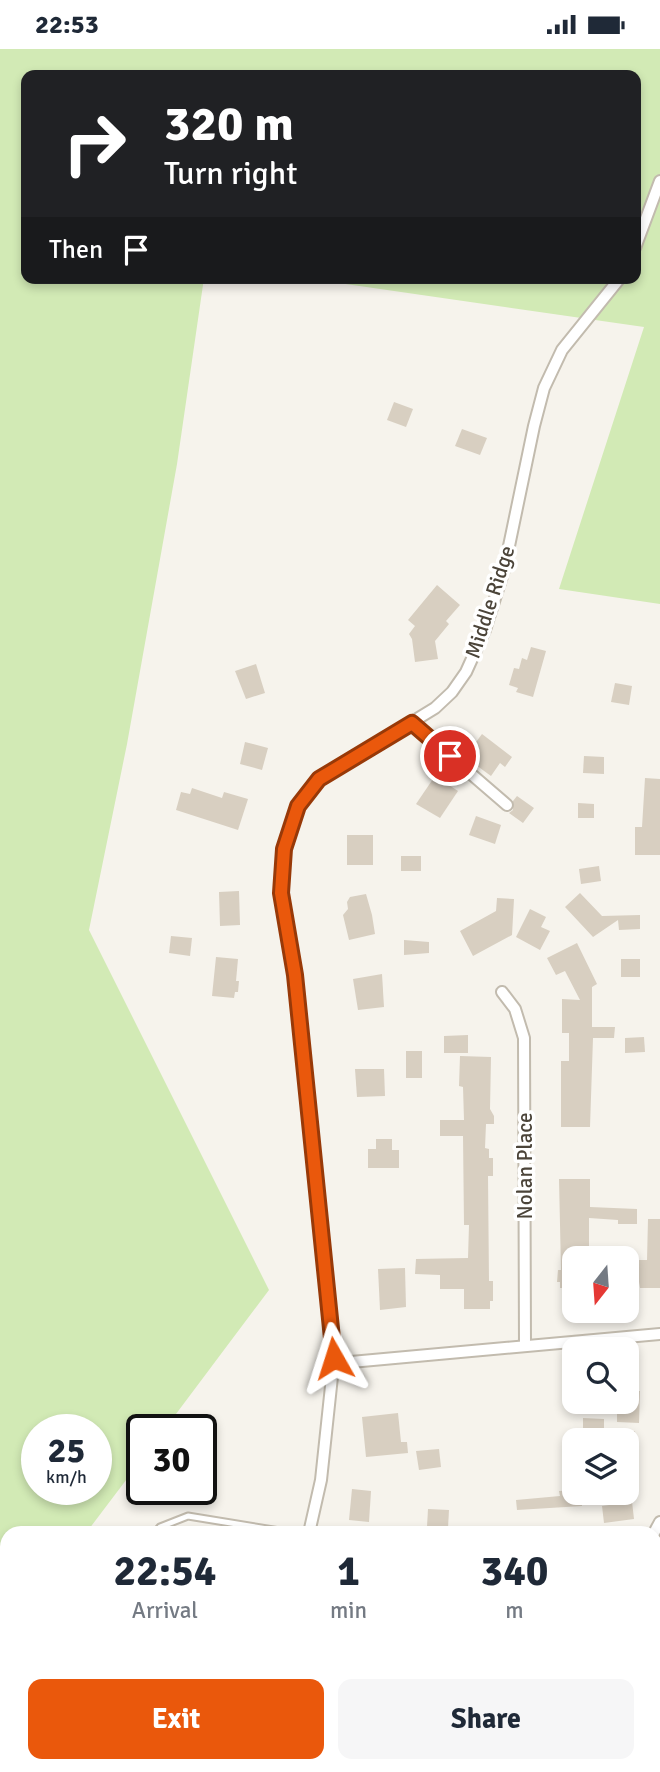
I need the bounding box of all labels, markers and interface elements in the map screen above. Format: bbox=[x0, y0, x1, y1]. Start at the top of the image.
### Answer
text: 22:53 bbox=[35, 9, 99, 41]
text: 320 m bbox=[164, 94, 294, 154]
icon: right bbox=[49, 98, 140, 189]
text: Turn right bbox=[164, 154, 297, 193]
icon: arrive bbox=[117, 231, 155, 269]
text: Then bbox=[49, 234, 103, 266]
street label: Middle Ridge bbox=[460, 542, 520, 662]
pin bbox=[420, 726, 480, 786]
icon: arrive bbox=[431, 737, 469, 775]
street label: Nolan Place bbox=[512, 1112, 538, 1220]
north arrow bbox=[562, 1246, 639, 1323]
map controls bbox=[562, 1246, 639, 1505]
position arrow bbox=[297, 1321, 371, 1395]
button: search bbox=[562, 1337, 639, 1414]
speed limit sign: 30 bbox=[126, 1414, 217, 1505]
button: layers bbox=[562, 1428, 639, 1505]
text: 25 bbox=[48, 1429, 85, 1472]
text: km/h bbox=[46, 1466, 87, 1488]
text: 22:54 bbox=[113, 1546, 217, 1597]
text: 1 bbox=[337, 1546, 360, 1597]
text: 340 bbox=[480, 1546, 549, 1597]
text: Arrival bbox=[132, 1596, 198, 1625]
text: min bbox=[330, 1596, 367, 1625]
text: m bbox=[505, 1596, 524, 1625]
button: Exit bbox=[28, 1679, 324, 1759]
button: Share bbox=[338, 1679, 634, 1759]

